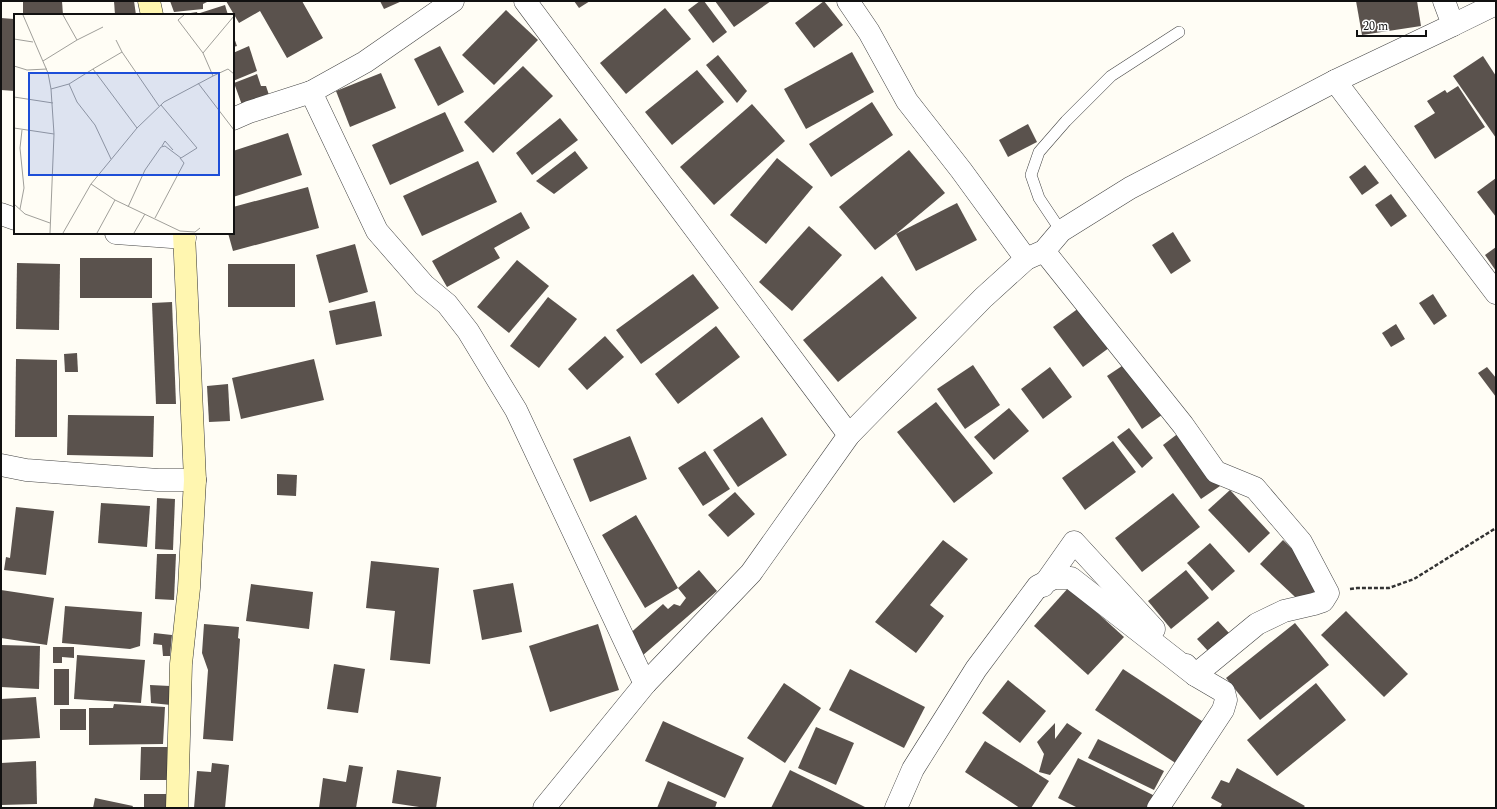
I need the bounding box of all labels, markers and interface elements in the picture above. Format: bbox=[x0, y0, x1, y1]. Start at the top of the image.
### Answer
scale bar bbox=[1357, 12, 1426, 38]
inset map bbox=[14, 14, 234, 234]
text: 20 m bbox=[1363, 17, 1388, 36]

